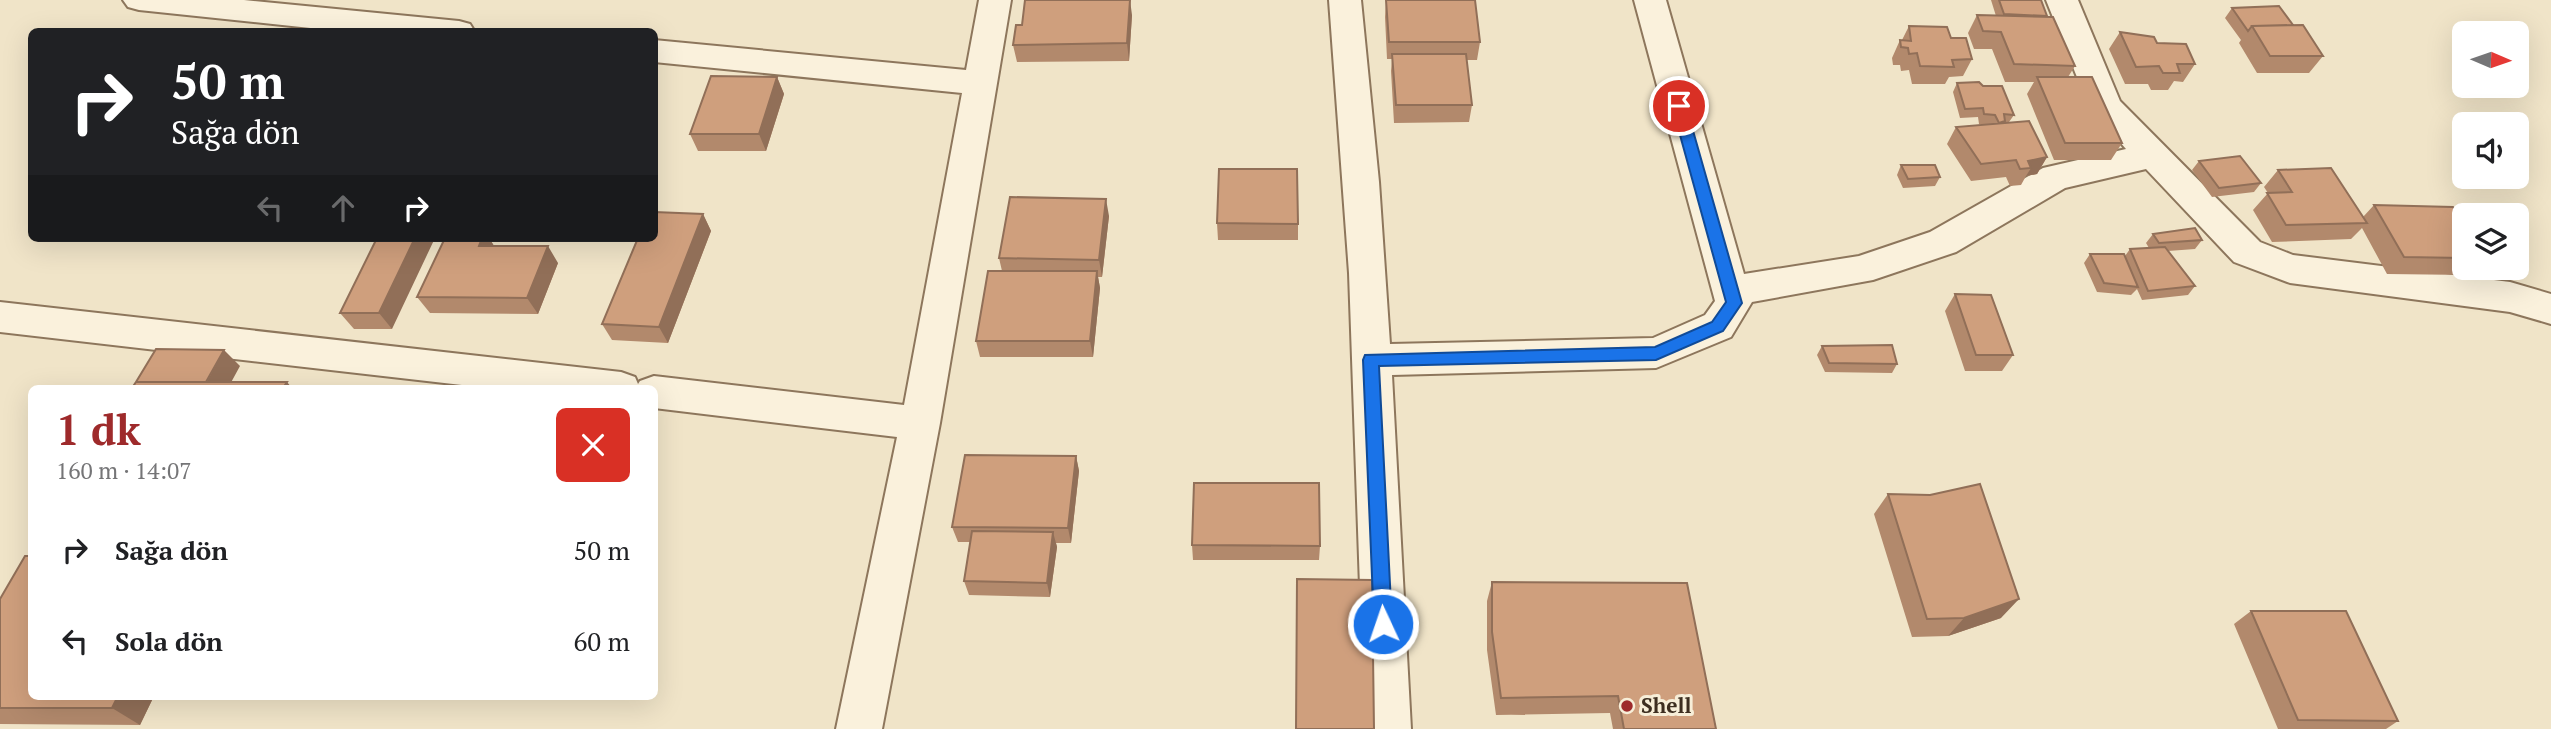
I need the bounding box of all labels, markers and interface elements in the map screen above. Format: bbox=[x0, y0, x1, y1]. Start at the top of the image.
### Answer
north arrow bbox=[2452, 21, 2529, 98]
map controls bbox=[2452, 21, 2529, 280]
text: 50 m bbox=[171, 48, 285, 113]
icon: right bbox=[56, 56, 147, 147]
pin bbox=[1649, 76, 1709, 136]
icon: arrive bbox=[1660, 87, 1698, 125]
text: Sağa dön bbox=[171, 111, 300, 153]
button: sound bbox=[2452, 112, 2529, 189]
icon: left bbox=[251, 189, 289, 227]
icon: ahead bbox=[324, 189, 362, 227]
icon: right bbox=[397, 189, 435, 227]
button: layers bbox=[2452, 203, 2529, 280]
text: 1 dk bbox=[56, 401, 141, 457]
button: close bbox=[556, 408, 630, 482]
text: 160 m · 14:07 bbox=[56, 455, 191, 486]
icon: right bbox=[56, 531, 94, 569]
text: Sağa dön bbox=[115, 533, 228, 567]
text: 50 m bbox=[574, 533, 630, 567]
position arrow bbox=[1346, 587, 1420, 661]
icon: left bbox=[56, 622, 94, 660]
text: Sola dön bbox=[115, 624, 223, 658]
text: 60 m bbox=[574, 624, 630, 658]
place label: Shell bbox=[1641, 691, 1691, 719]
marker: Shell bbox=[1619, 698, 1635, 714]

